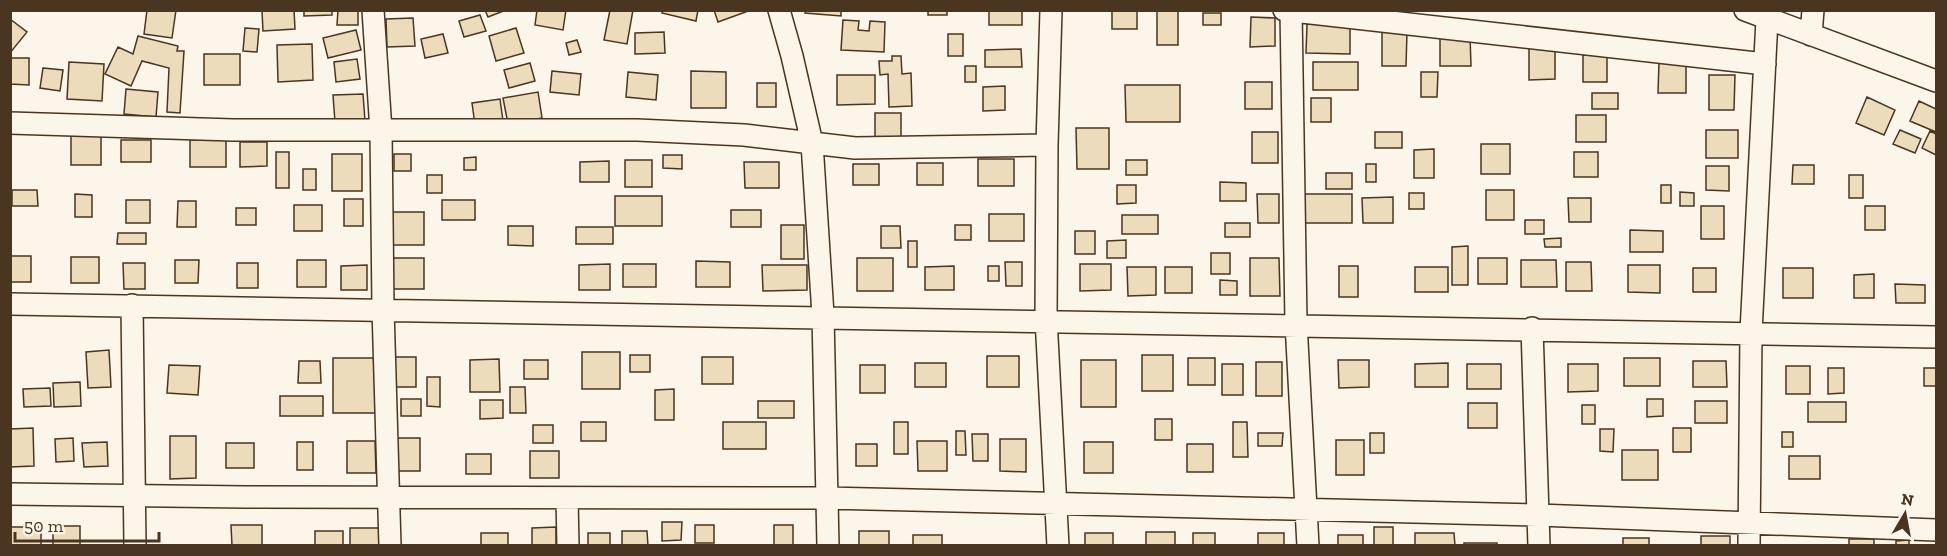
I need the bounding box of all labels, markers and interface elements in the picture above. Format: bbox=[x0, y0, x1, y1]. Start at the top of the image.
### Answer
north arrow bbox=[1875, 484, 1935, 544]
text: N bbox=[1900, 489, 1915, 510]
scale bar bbox=[15, 505, 159, 543]
text: 50 m bbox=[24, 515, 64, 537]

